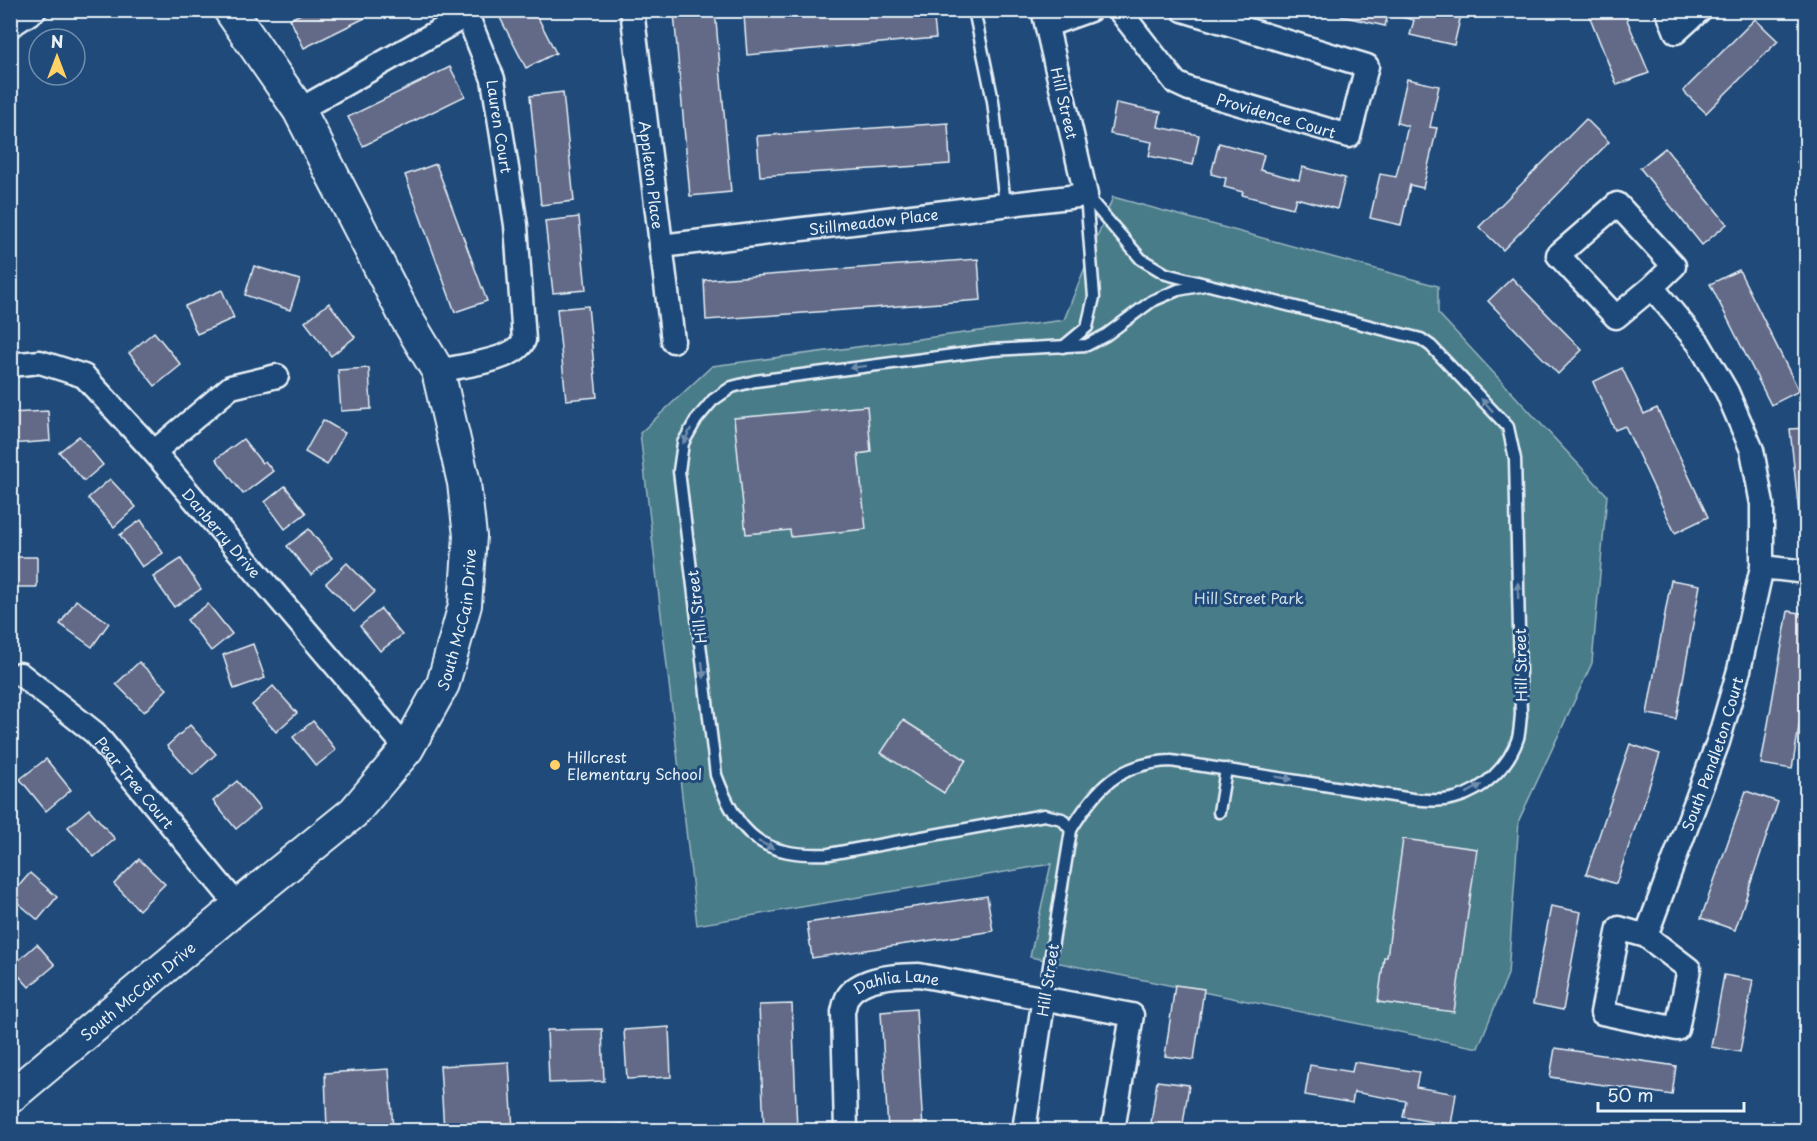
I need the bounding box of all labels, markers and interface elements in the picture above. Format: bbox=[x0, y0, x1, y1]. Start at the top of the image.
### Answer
north arrow bbox=[27, 27, 87, 87]
text: N bbox=[51, 29, 63, 53]
street label: Hill Street bbox=[1046, 65, 1084, 141]
street label: Lauren Court bbox=[482, 78, 519, 175]
street label: Providence Court bbox=[1214, 86, 1339, 143]
street label: Appleton Place bbox=[634, 119, 671, 230]
street label: Stillmeadow Place bbox=[807, 201, 940, 240]
one-way arrow bbox=[849, 363, 868, 372]
one-way arrow bbox=[1480, 398, 1494, 413]
one-way arrow bbox=[682, 427, 692, 444]
street label: Danberry Drive bbox=[177, 482, 268, 582]
street label: South McCain Drive bbox=[430, 548, 481, 694]
street label: Hill Street bbox=[680, 569, 712, 645]
one-way arrow bbox=[1514, 582, 1523, 601]
park label: Hill Street Park bbox=[1194, 586, 1304, 609]
street label: Hill Street bbox=[1508, 628, 1532, 702]
one-way arrow bbox=[699, 660, 708, 679]
street label: South Pendleton Court bbox=[1675, 674, 1748, 834]
street label: Pear Tree Court bbox=[90, 731, 181, 833]
place label: Hillcrest Elementary School bbox=[567, 745, 702, 785]
marker: Hillcrest Elementary School bbox=[548, 758, 562, 772]
one-way arrow bbox=[1274, 774, 1293, 783]
one-way arrow bbox=[1466, 784, 1483, 794]
one-way arrow bbox=[758, 840, 775, 849]
street label: South McCain Drive bbox=[75, 935, 200, 1045]
street label: Hill Street bbox=[1030, 942, 1064, 1018]
street label: Dahlia Lane bbox=[848, 963, 942, 999]
scale bar bbox=[1598, 1075, 1744, 1113]
text: 50 m bbox=[1607, 1081, 1654, 1108]

